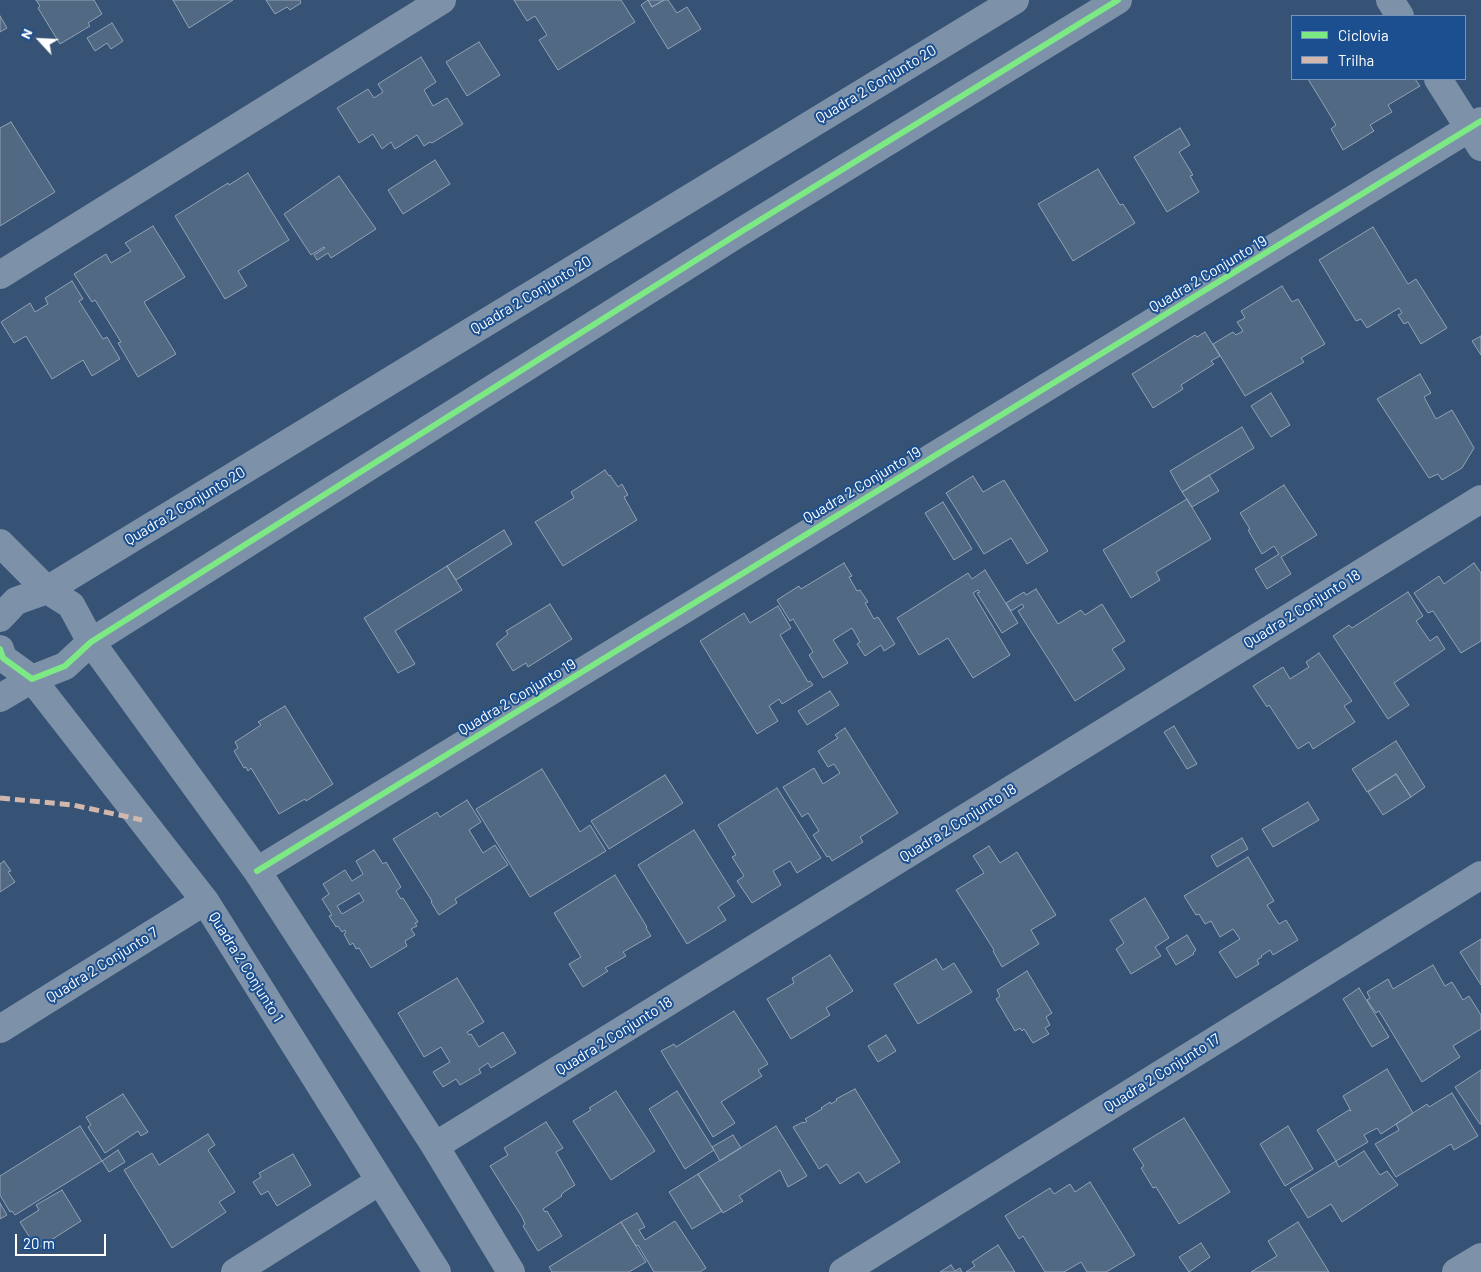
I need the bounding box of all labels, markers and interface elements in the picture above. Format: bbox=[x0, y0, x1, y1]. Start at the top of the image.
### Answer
north arrow bbox=[15, 15, 65, 65]
legend bbox=[1291, 15, 1466, 80]
text: N bbox=[16, 26, 36, 41]
text: Ciclovia bbox=[1338, 26, 1389, 44]
street label: Quadra 2 Conjunto 20 bbox=[812, 41, 940, 127]
text: Trilha bbox=[1338, 51, 1374, 69]
street label: Quadra 2 Conjunto 19 bbox=[1146, 232, 1270, 316]
street label: Quadra 2 Conjunto 20 bbox=[467, 252, 595, 338]
street label: Quadra 2 Conjunto 19 bbox=[800, 443, 924, 527]
street label: Quadra 2 Conjunto 20 bbox=[121, 463, 249, 549]
street label: Quadra 2 Conjunto 18 bbox=[1240, 566, 1364, 652]
street label: Quadra 2 Conjunto 19 bbox=[455, 655, 579, 739]
street label: Quadra 2 Conjunto 18 bbox=[896, 780, 1020, 866]
street label: Quadra 2 Conjunto 1 bbox=[205, 909, 287, 1025]
street label: Quadra 2 Conjunto 7 bbox=[43, 923, 161, 1007]
street label: Quadra 2 Conjunto 18 bbox=[552, 993, 676, 1079]
street label: Quadra 2 Conjunto 17 bbox=[1101, 1030, 1223, 1116]
scale bar bbox=[18, 1224, 109, 1256]
text: 20 m bbox=[23, 1234, 55, 1252]

